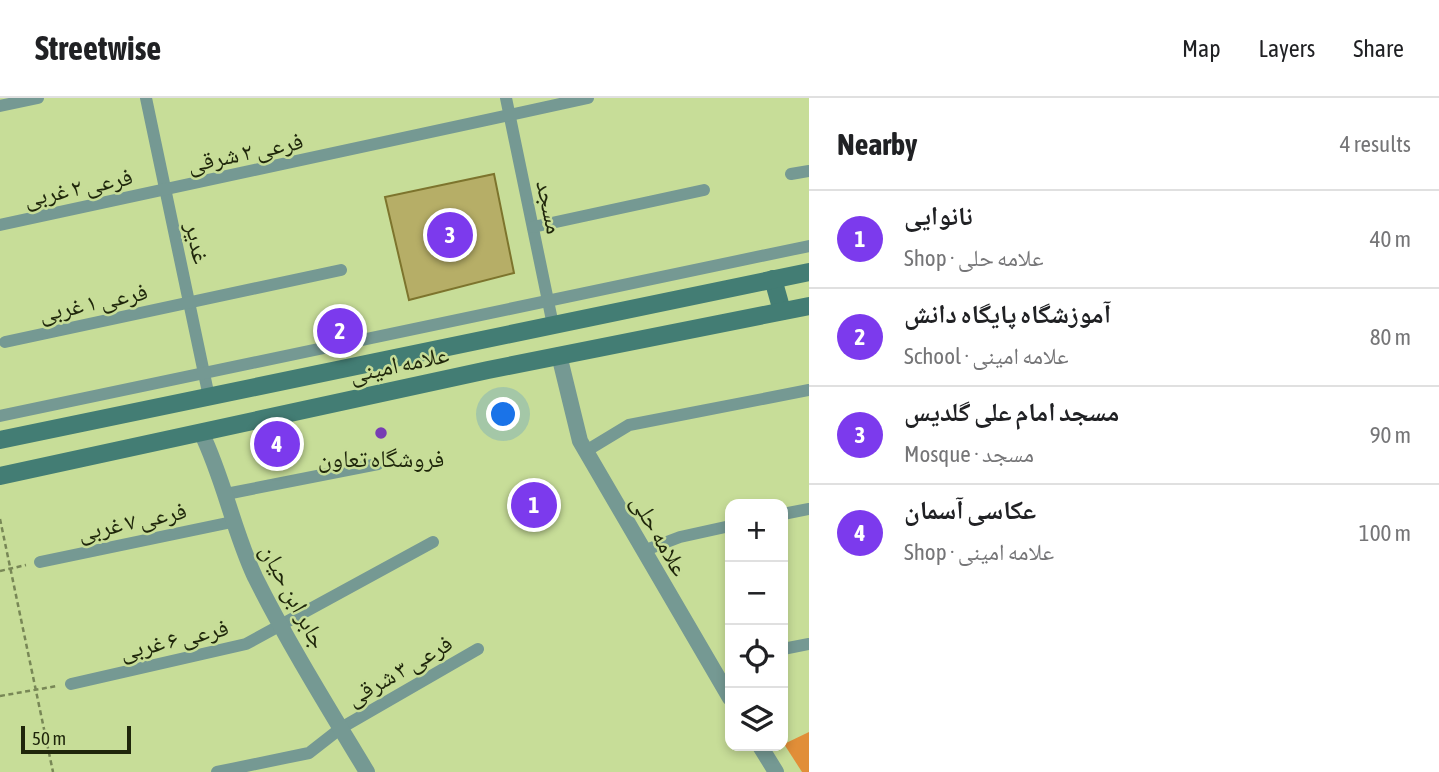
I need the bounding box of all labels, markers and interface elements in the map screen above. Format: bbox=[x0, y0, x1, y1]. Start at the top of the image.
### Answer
text: Streetwise bbox=[35, 29, 161, 67]
text: Map bbox=[1182, 35, 1221, 62]
text: Layers bbox=[1259, 35, 1315, 62]
text: Share bbox=[1353, 35, 1404, 62]
street label: فرعی ۲ شرقی bbox=[185, 127, 306, 178]
text: Nearby bbox=[837, 127, 917, 161]
text: 4 results bbox=[1340, 131, 1411, 157]
street label: فرعی ۲ غربی bbox=[21, 162, 135, 213]
street label: مسجد bbox=[531, 178, 569, 236]
text: نانوایی bbox=[904, 201, 973, 231]
pin: 3 bbox=[427, 209, 473, 261]
street label: غدیر bbox=[180, 219, 216, 266]
text: 1 bbox=[855, 226, 865, 252]
text: 40 m bbox=[1370, 226, 1411, 252]
text: Shop · علامه حلی bbox=[904, 245, 1044, 271]
street label: فرعی ۱ غربی bbox=[36, 277, 150, 328]
text: آموزشگاه پایگاه دانش bbox=[904, 299, 1111, 329]
pin: 2 bbox=[317, 305, 363, 357]
text: 2 bbox=[855, 324, 865, 350]
text: 80 m bbox=[1370, 324, 1411, 350]
street label: علامه امینی bbox=[347, 340, 451, 389]
text: School · علامه امینی bbox=[904, 343, 1069, 369]
your location bbox=[486, 397, 520, 431]
text: مسجد امام علی گلدیس bbox=[904, 397, 1119, 427]
pin: 4 bbox=[254, 418, 300, 470]
text: 3 bbox=[855, 422, 865, 448]
text: 90 m bbox=[1370, 422, 1411, 448]
marker: فروشگاه تعاون bbox=[373, 425, 389, 441]
text: Mosque · مسجد bbox=[904, 441, 1034, 467]
place label: فروشگاه تعاون bbox=[318, 445, 444, 473]
pin: 1 bbox=[511, 479, 557, 531]
street label: علامه حلی bbox=[625, 490, 694, 581]
text: عکاسی آسمان bbox=[904, 495, 1036, 525]
street label: فرعی ۷ غربی bbox=[75, 496, 189, 547]
map controls bbox=[725, 499, 788, 751]
button: + bbox=[725, 499, 788, 562]
text: 4 bbox=[855, 520, 865, 546]
text: 100 m bbox=[1359, 520, 1411, 546]
street label: جابر ابن حیان bbox=[254, 539, 333, 653]
text: Shop · علامه امینی bbox=[904, 539, 1054, 565]
button: − bbox=[725, 562, 788, 625]
street label: فرعی ۶ غربی bbox=[117, 613, 231, 666]
button: locate bbox=[725, 625, 788, 688]
street label: فرعی ۳ شرقی bbox=[341, 629, 457, 712]
button: layers bbox=[725, 688, 788, 751]
scale bar bbox=[21, 723, 131, 755]
text: 50 m bbox=[32, 727, 66, 749]

